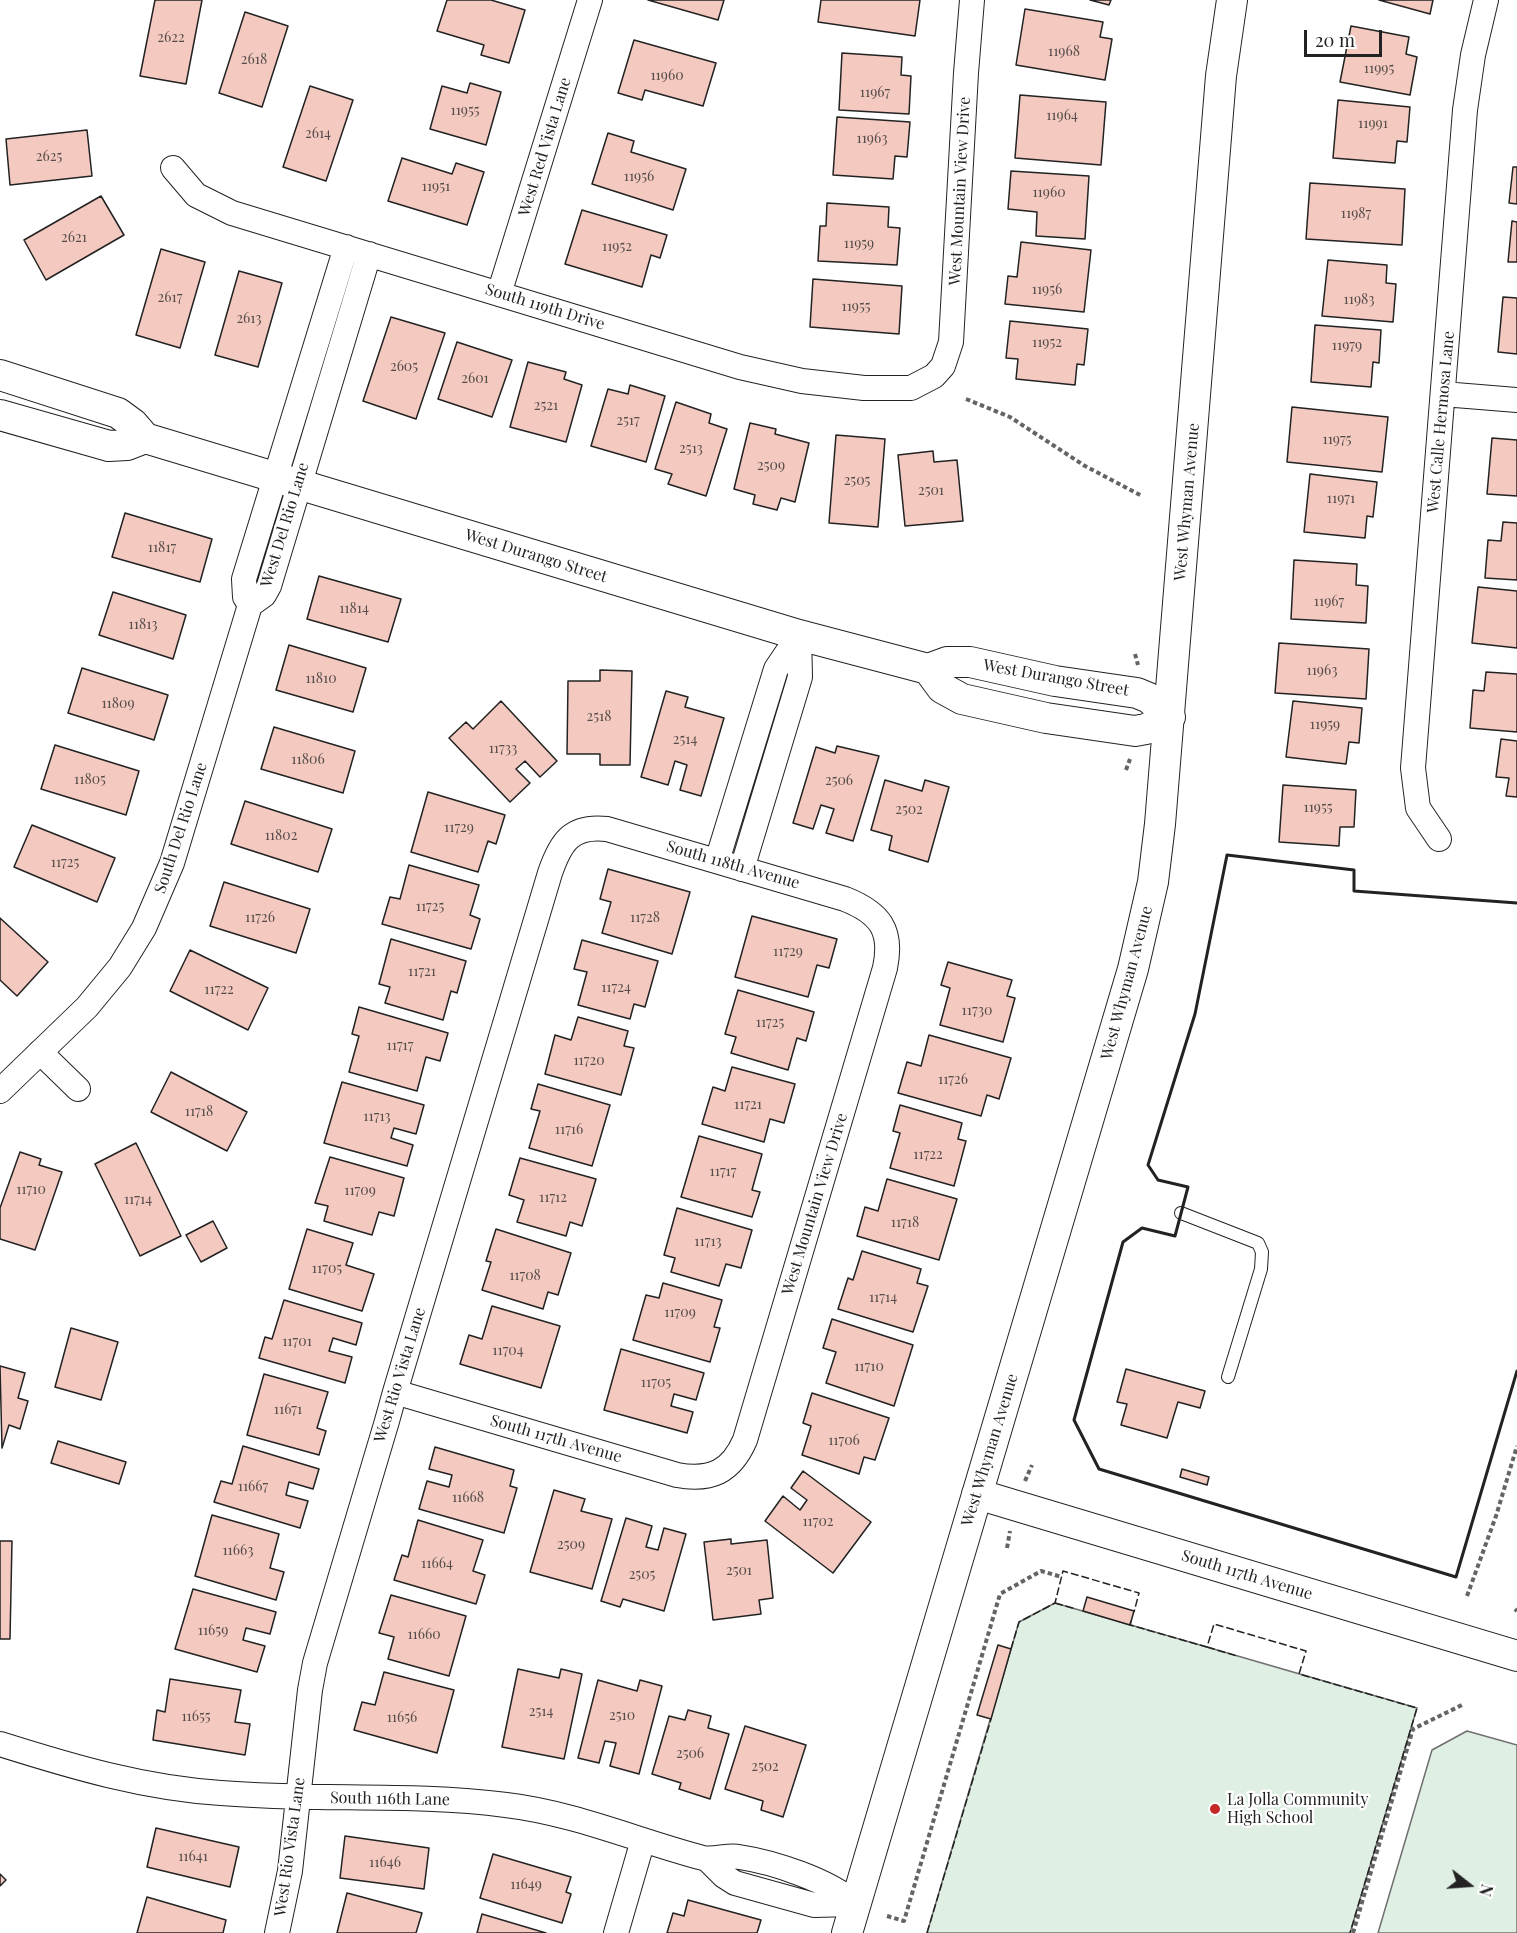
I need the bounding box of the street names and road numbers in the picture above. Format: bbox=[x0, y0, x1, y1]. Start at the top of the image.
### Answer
street label: West Red Vista Lane bbox=[515, 75, 575, 219]
street label: West Mountain View Drive bbox=[945, 96, 975, 286]
street label: South 119th Drive bbox=[483, 280, 607, 334]
street label: West Calle Hermosa Lane bbox=[1423, 330, 1459, 514]
street label: West Whyman Avenue bbox=[1171, 422, 1203, 582]
street label: West Del Rio Lane bbox=[257, 460, 313, 590]
street label: West Durango Street bbox=[463, 525, 609, 587]
street label: West Durango Street bbox=[982, 656, 1130, 700]
street label: South Del Rio Lane bbox=[151, 760, 211, 896]
street label: South 118th Avenue bbox=[664, 837, 802, 893]
street label: West Whyman Avenue bbox=[1097, 904, 1157, 1062]
street label: West Mountain View Drive bbox=[778, 1111, 852, 1297]
street label: West Rio Vista Lane bbox=[370, 1305, 430, 1445]
street label: West Whyman Avenue bbox=[958, 1371, 1022, 1529]
street label: South 117th Avenue bbox=[488, 1411, 624, 1467]
street label: South 117th Avenue bbox=[1179, 1546, 1315, 1604]
street label: West Rio Vista Lane bbox=[271, 1776, 309, 1918]
street label: South 116th Lane bbox=[330, 1788, 450, 1810]

